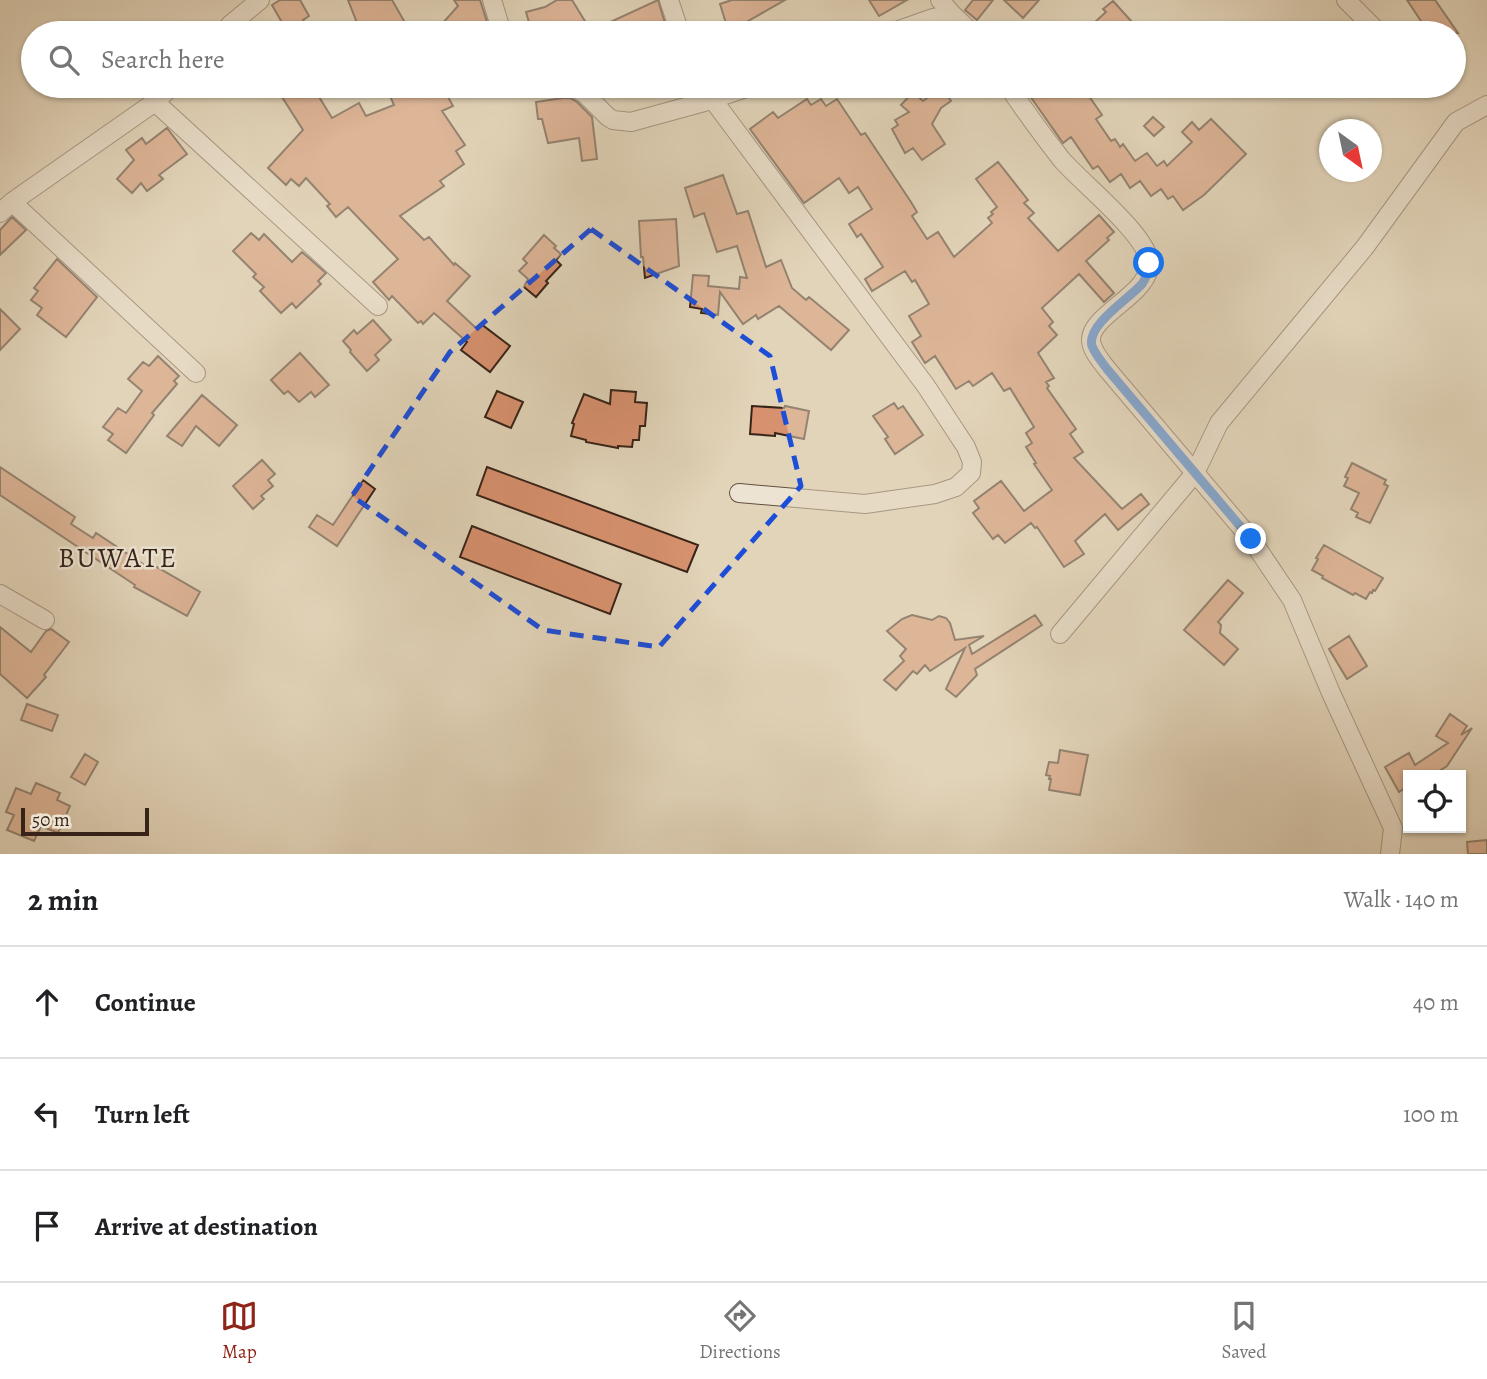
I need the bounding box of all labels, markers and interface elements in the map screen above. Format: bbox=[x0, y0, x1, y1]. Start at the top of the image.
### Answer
search box bbox=[21, 21, 1466, 98]
icon: search bbox=[45, 41, 83, 79]
text: Search here bbox=[101, 42, 225, 77]
north arrow bbox=[1319, 119, 1382, 182]
route start bbox=[1133, 247, 1164, 278]
route end bbox=[1235, 523, 1266, 554]
district label: BUWATE bbox=[58, 539, 178, 577]
map controls bbox=[1403, 770, 1466, 833]
button: locate bbox=[1403, 770, 1466, 833]
scale bar bbox=[21, 805, 149, 837]
text: 50 m bbox=[32, 807, 70, 833]
text: 2 min bbox=[28, 880, 98, 920]
text: Walk · 140 m bbox=[1344, 884, 1459, 915]
icon: ahead bbox=[28, 983, 66, 1021]
text: Continue bbox=[95, 985, 196, 1020]
text: 40 m bbox=[1413, 987, 1459, 1018]
icon: left bbox=[28, 1095, 66, 1133]
text: Turn left bbox=[95, 1097, 190, 1132]
text: 100 m bbox=[1403, 1099, 1459, 1130]
icon: arrive bbox=[28, 1207, 66, 1245]
text: Arrive at destination bbox=[95, 1209, 318, 1244]
tab: Map bbox=[220, 1297, 258, 1365]
tab: Directions bbox=[699, 1297, 781, 1365]
tab: Saved bbox=[1222, 1297, 1267, 1365]

